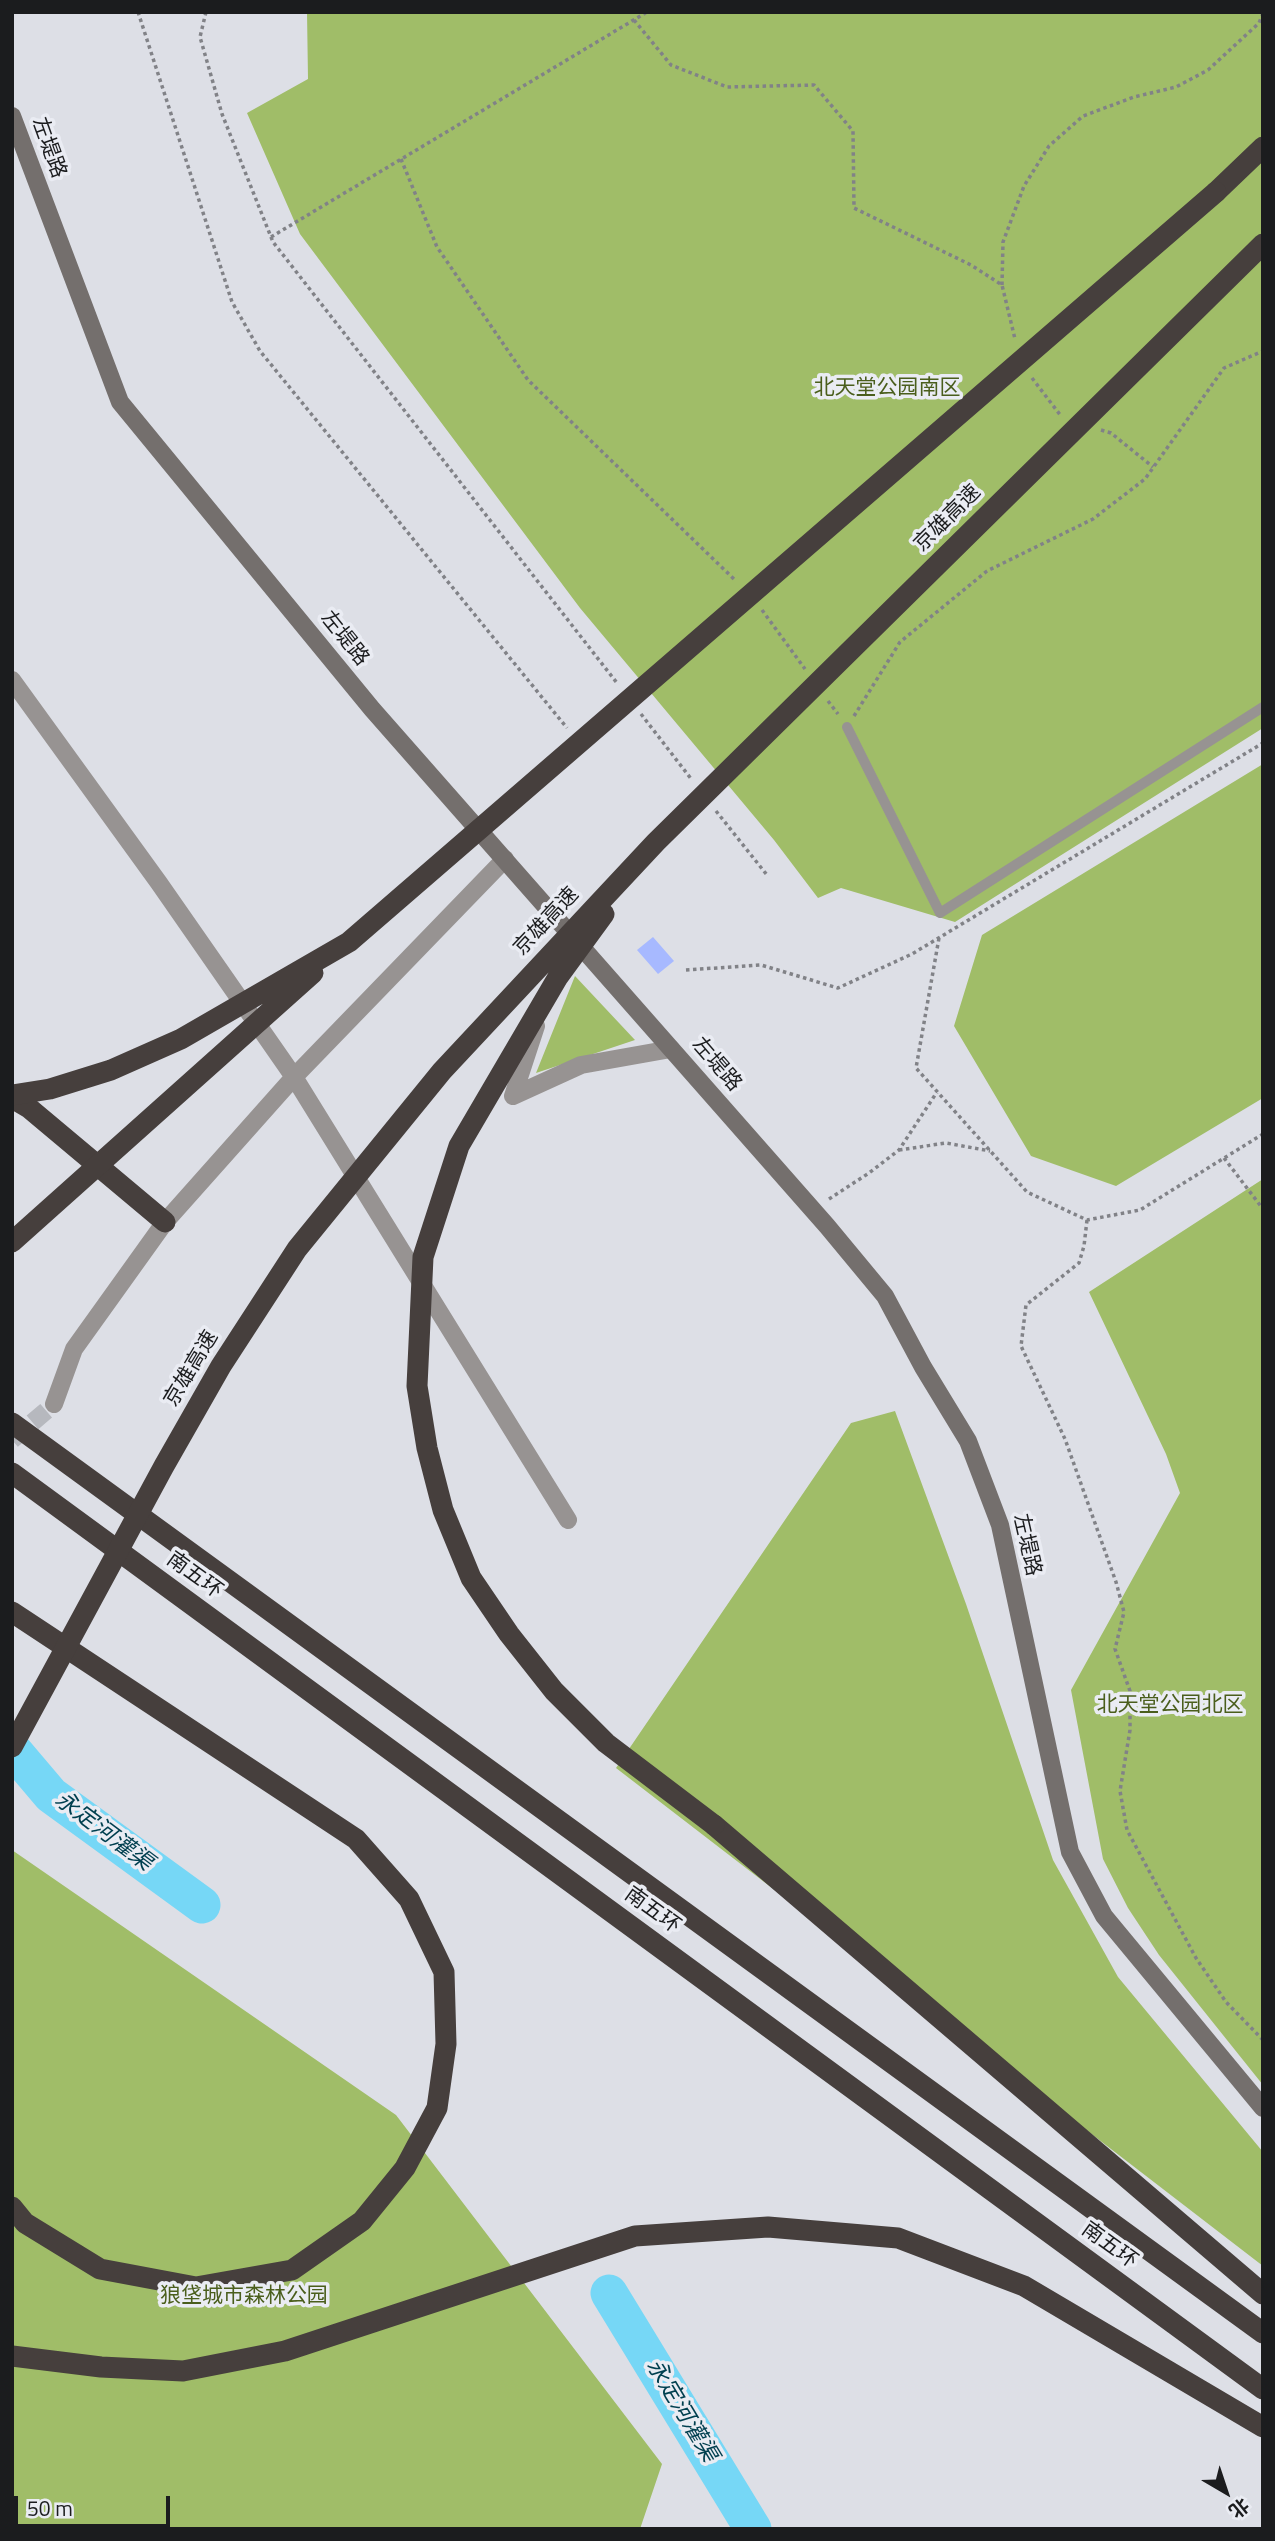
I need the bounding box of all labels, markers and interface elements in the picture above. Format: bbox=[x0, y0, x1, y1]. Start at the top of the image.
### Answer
street label: 左堤路 bbox=[25, 114, 71, 182]
park label: 北天堂公园南区 bbox=[814, 376, 960, 402]
street label: 京雄高速 bbox=[909, 480, 987, 558]
street label: 左堤路 bbox=[314, 607, 374, 671]
street label: 京雄高速 bbox=[509, 883, 585, 961]
street label: 左堤路 bbox=[686, 1033, 746, 1097]
street label: 京雄高速 bbox=[160, 1327, 224, 1411]
street label: 左堤路 bbox=[1007, 1511, 1045, 1579]
street label: 南五环 bbox=[161, 1547, 227, 1605]
park label: 北天堂公园北区 bbox=[1097, 1693, 1243, 1719]
water label: 永定河灌渠 bbox=[49, 1786, 157, 1878]
street label: 南五环 bbox=[619, 1882, 685, 1940]
street label: 南五环 bbox=[1076, 2217, 1142, 2275]
park label: 狼垡城市森林公园 bbox=[160, 2284, 328, 2310]
water label: 永定河灌渠 bbox=[640, 2355, 722, 2467]
north arrow bbox=[1191, 2457, 1261, 2527]
scale bar bbox=[18, 2482, 173, 2526]
text: 北 bbox=[1223, 2491, 1256, 2526]
text: 50 m bbox=[27, 2492, 73, 2524]

